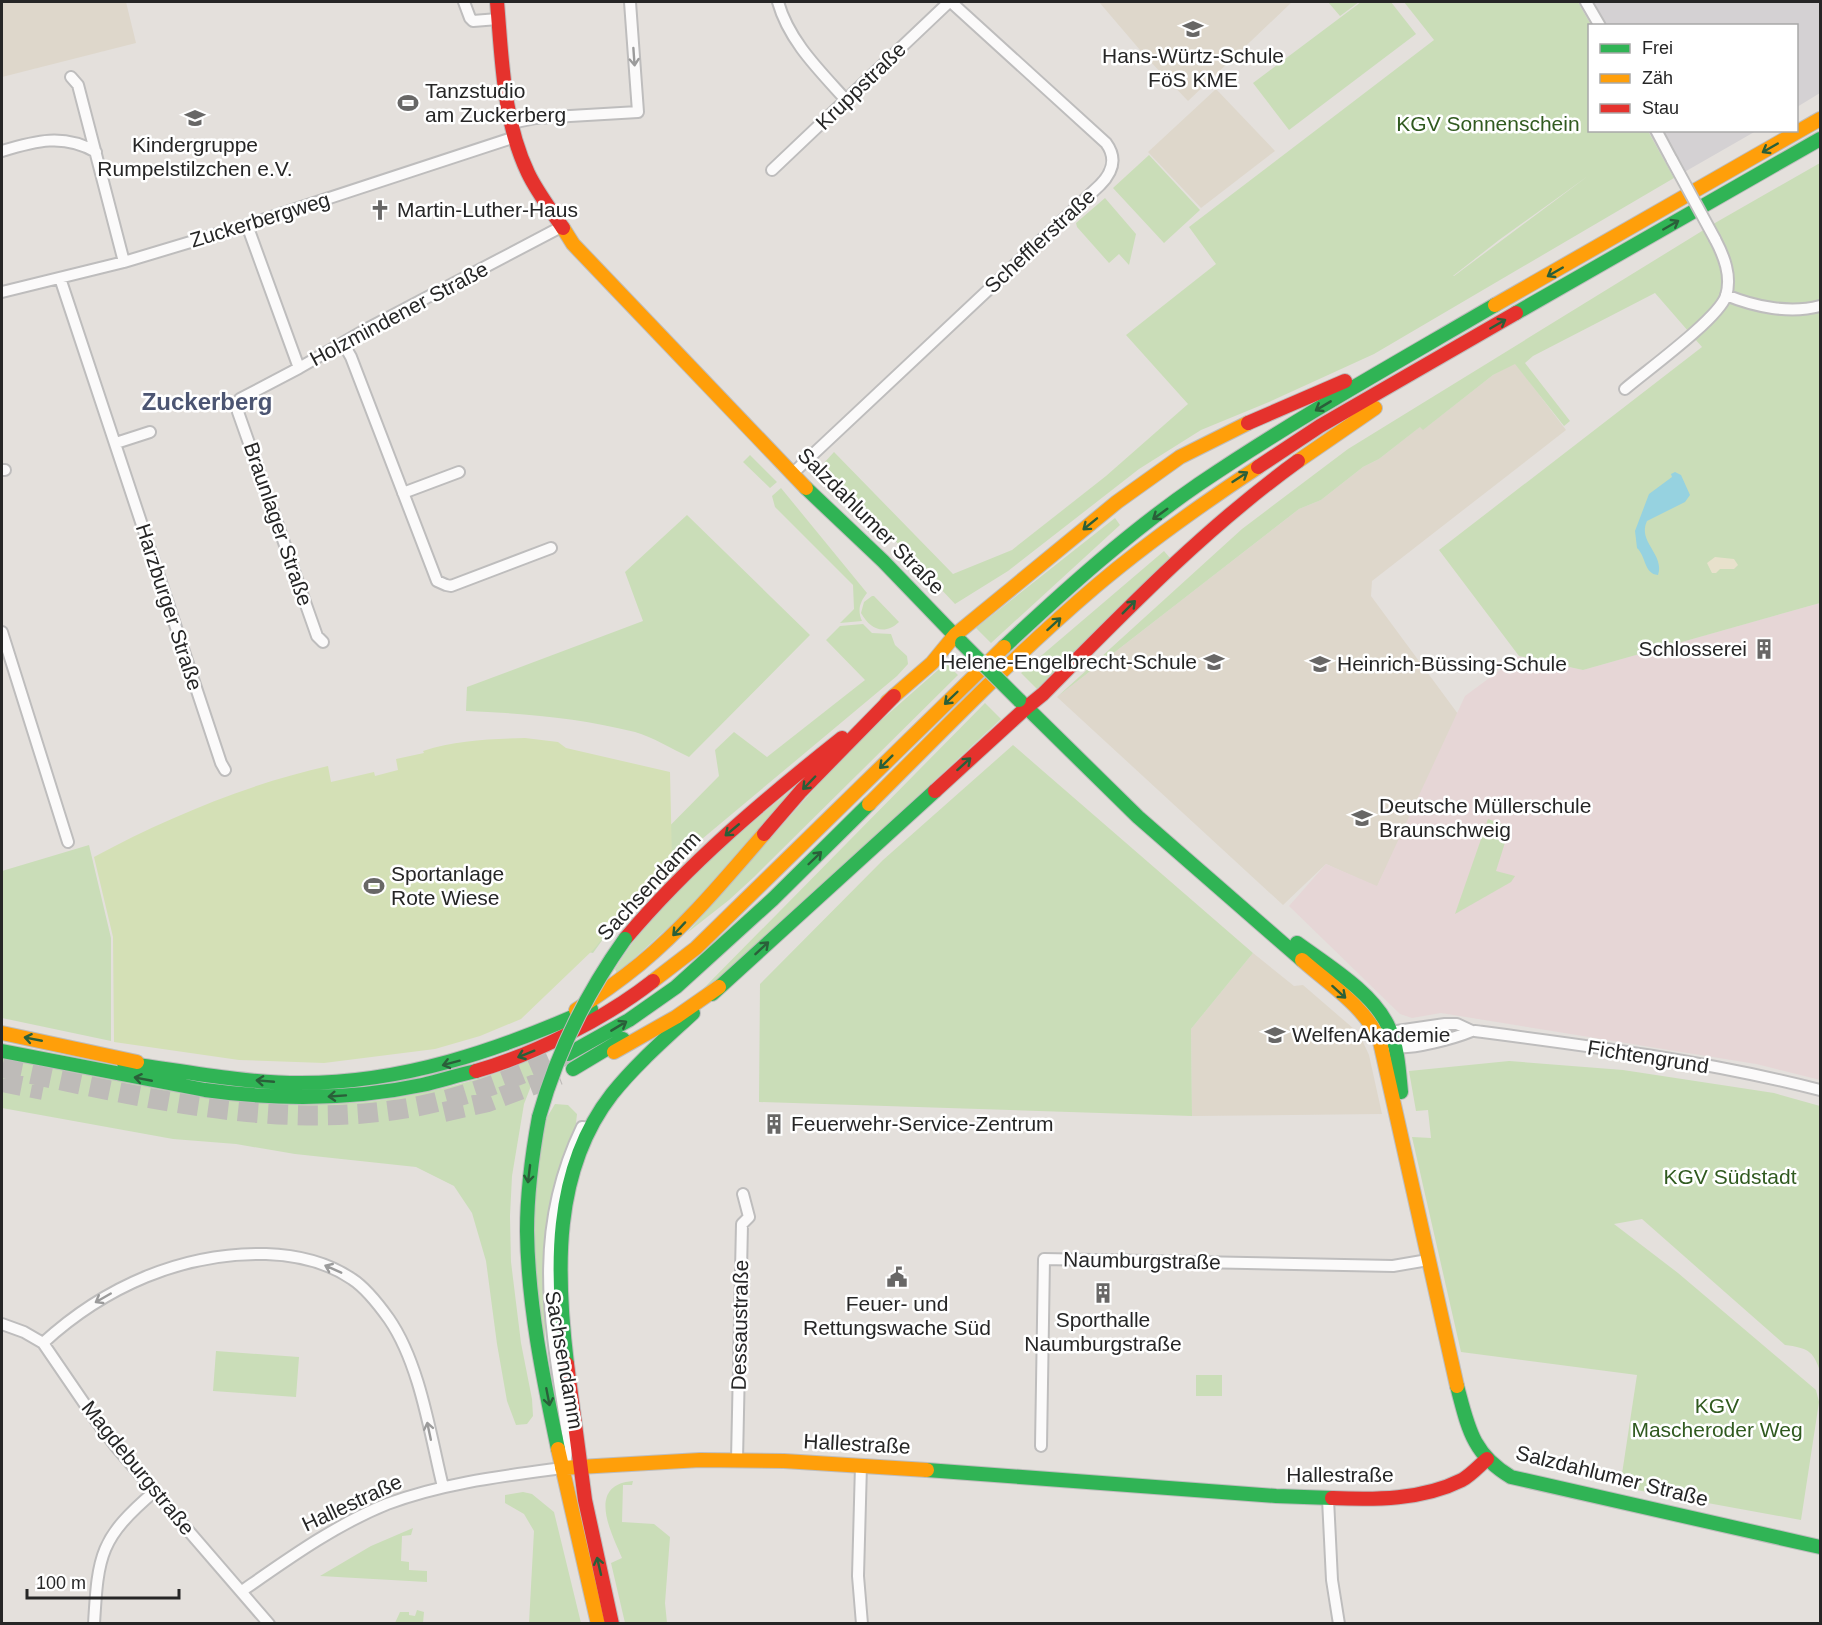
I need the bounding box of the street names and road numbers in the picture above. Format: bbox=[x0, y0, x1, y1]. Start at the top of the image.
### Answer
street label: Kruppstraße bbox=[811, 37, 910, 134]
street label: Schefflerstraße bbox=[980, 184, 1099, 297]
street label: Zuckerbergweg bbox=[187, 187, 332, 252]
street label: Holzmindener Straße bbox=[306, 257, 492, 370]
street label: Braunlager Straße bbox=[240, 439, 317, 609]
street label: Salzdahlumer Straße bbox=[793, 443, 949, 599]
street label: Harzburger Straße bbox=[132, 521, 207, 693]
street label: Sachsendamm bbox=[592, 827, 705, 945]
street label: Fichtengrund bbox=[1586, 1036, 1710, 1077]
street label: Naumburgstraße bbox=[1063, 1248, 1221, 1273]
street label: Dessaustraße bbox=[727, 1259, 752, 1391]
street label: Sachsendamm bbox=[541, 1289, 588, 1431]
street label: Magdeburgstraße bbox=[77, 1396, 199, 1539]
street label: Hallestraße bbox=[803, 1429, 911, 1458]
street label: Salzdahlumer Straße bbox=[1514, 1440, 1711, 1511]
street label: Hallestraße bbox=[1286, 1463, 1394, 1486]
street label: Hallestraße bbox=[298, 1469, 405, 1536]

